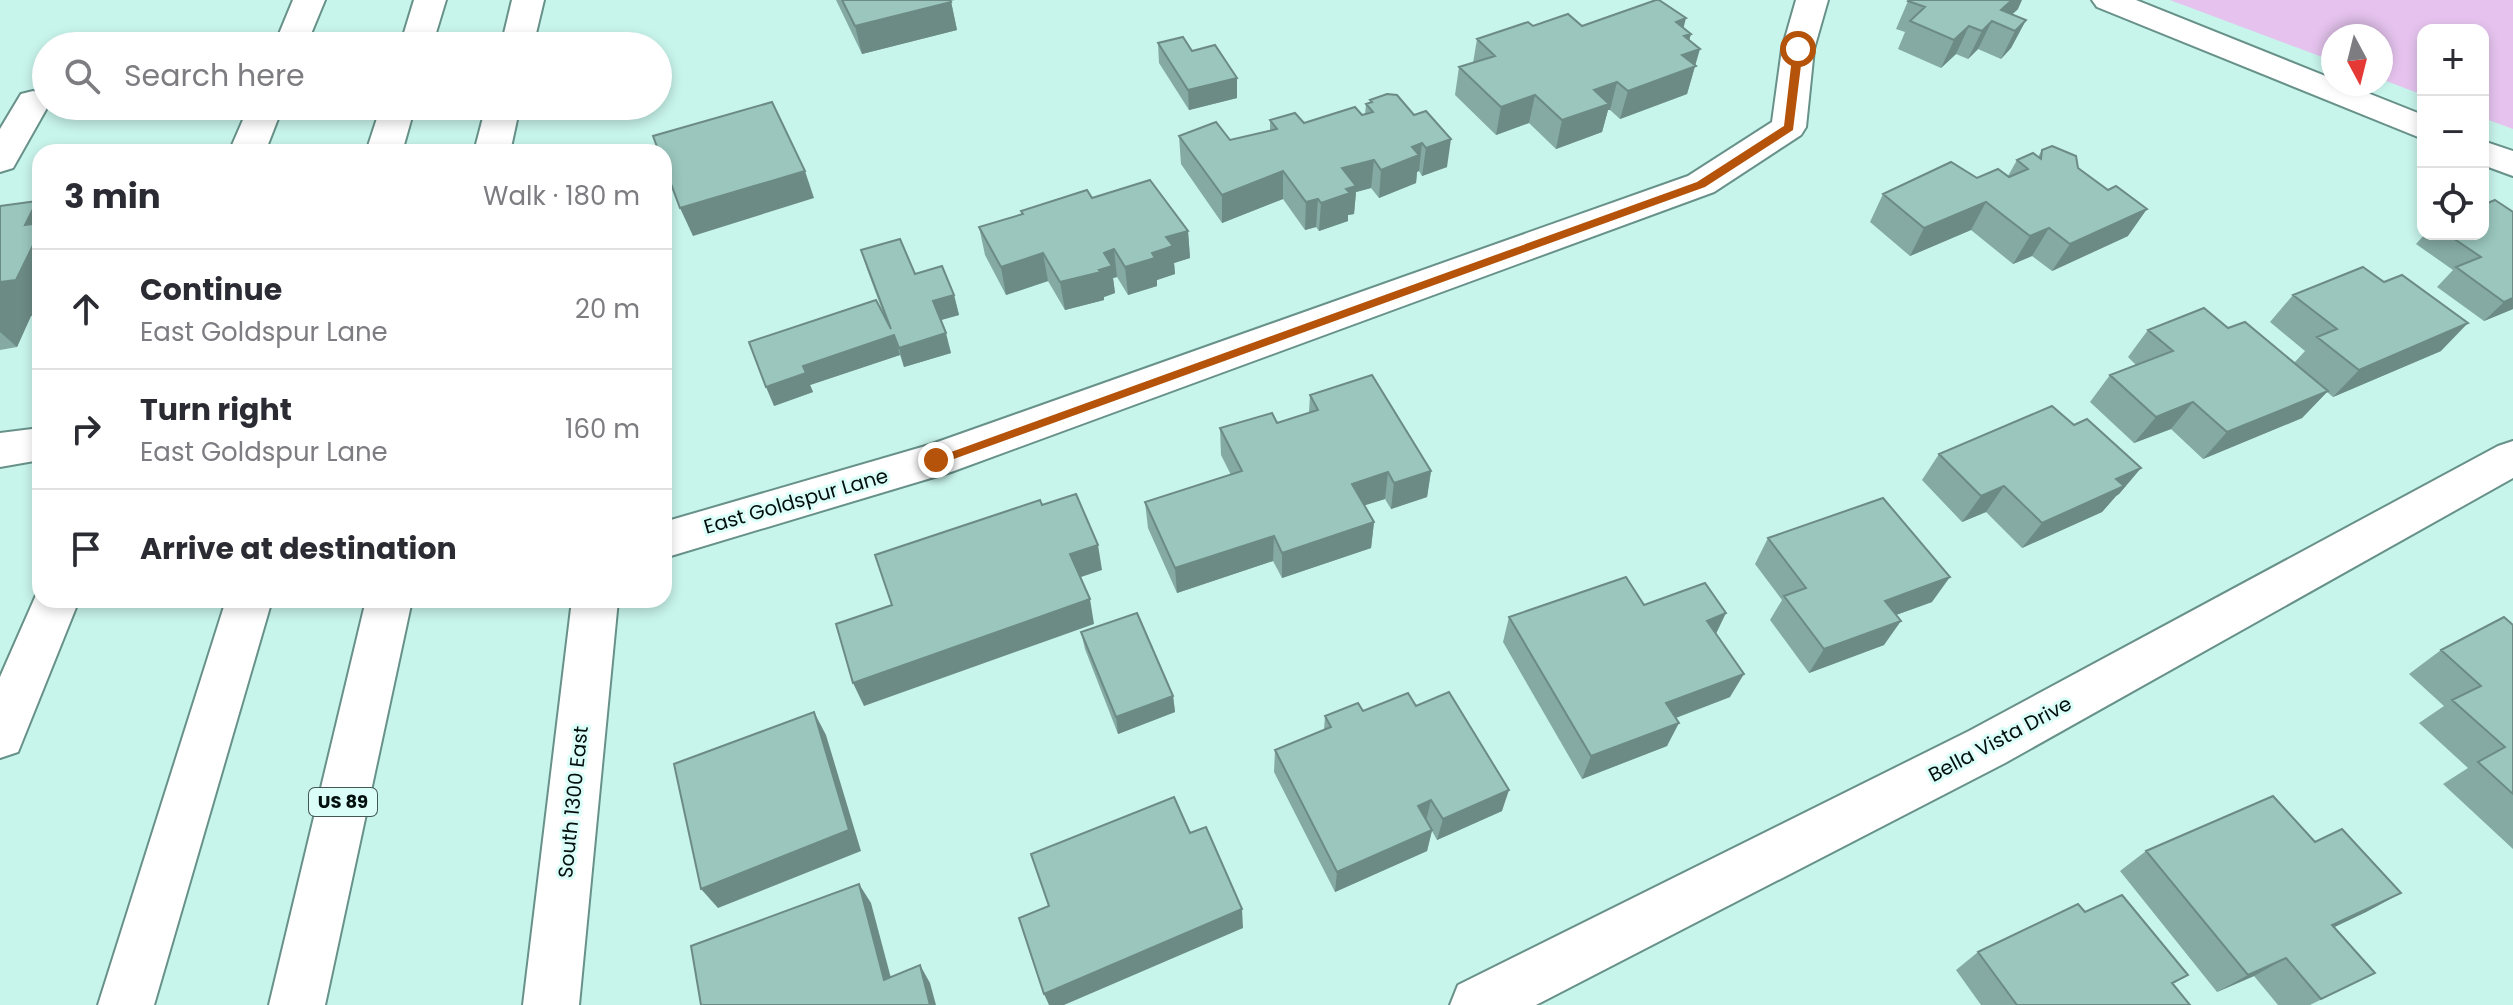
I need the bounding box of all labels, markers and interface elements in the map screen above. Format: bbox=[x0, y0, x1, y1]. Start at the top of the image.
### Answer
north arrow bbox=[2321, 24, 2393, 96]
map controls bbox=[2417, 24, 2489, 240]
button: + bbox=[2417, 24, 2489, 96]
route start bbox=[1780, 31, 1816, 67]
search box bbox=[32, 32, 672, 120]
icon: search bbox=[60, 54, 104, 98]
text: Search here bbox=[124, 54, 305, 97]
button: − bbox=[2417, 96, 2489, 168]
button: locate bbox=[2417, 168, 2489, 240]
text: 3 min bbox=[64, 172, 161, 220]
text: Walk · 180 m bbox=[483, 178, 640, 214]
text: Continue bbox=[140, 268, 282, 311]
icon: ahead bbox=[64, 287, 108, 331]
text: 20 m bbox=[575, 291, 640, 327]
text: East Goldspur Lane bbox=[140, 314, 388, 350]
text: Turn right bbox=[140, 388, 292, 431]
icon: right bbox=[64, 407, 108, 451]
text: 160 m bbox=[565, 411, 640, 447]
text: East Goldspur Lane bbox=[140, 434, 388, 470]
route end bbox=[918, 442, 954, 478]
street label: East Goldspur Lane bbox=[701, 461, 891, 541]
icon: arrive bbox=[64, 527, 108, 571]
text: Arrive at destination bbox=[140, 527, 457, 570]
street label: Bella Vista Drive bbox=[1923, 689, 2077, 789]
street label: South 1300 East bbox=[551, 725, 595, 879]
road number: US 89 bbox=[309, 788, 377, 816]

